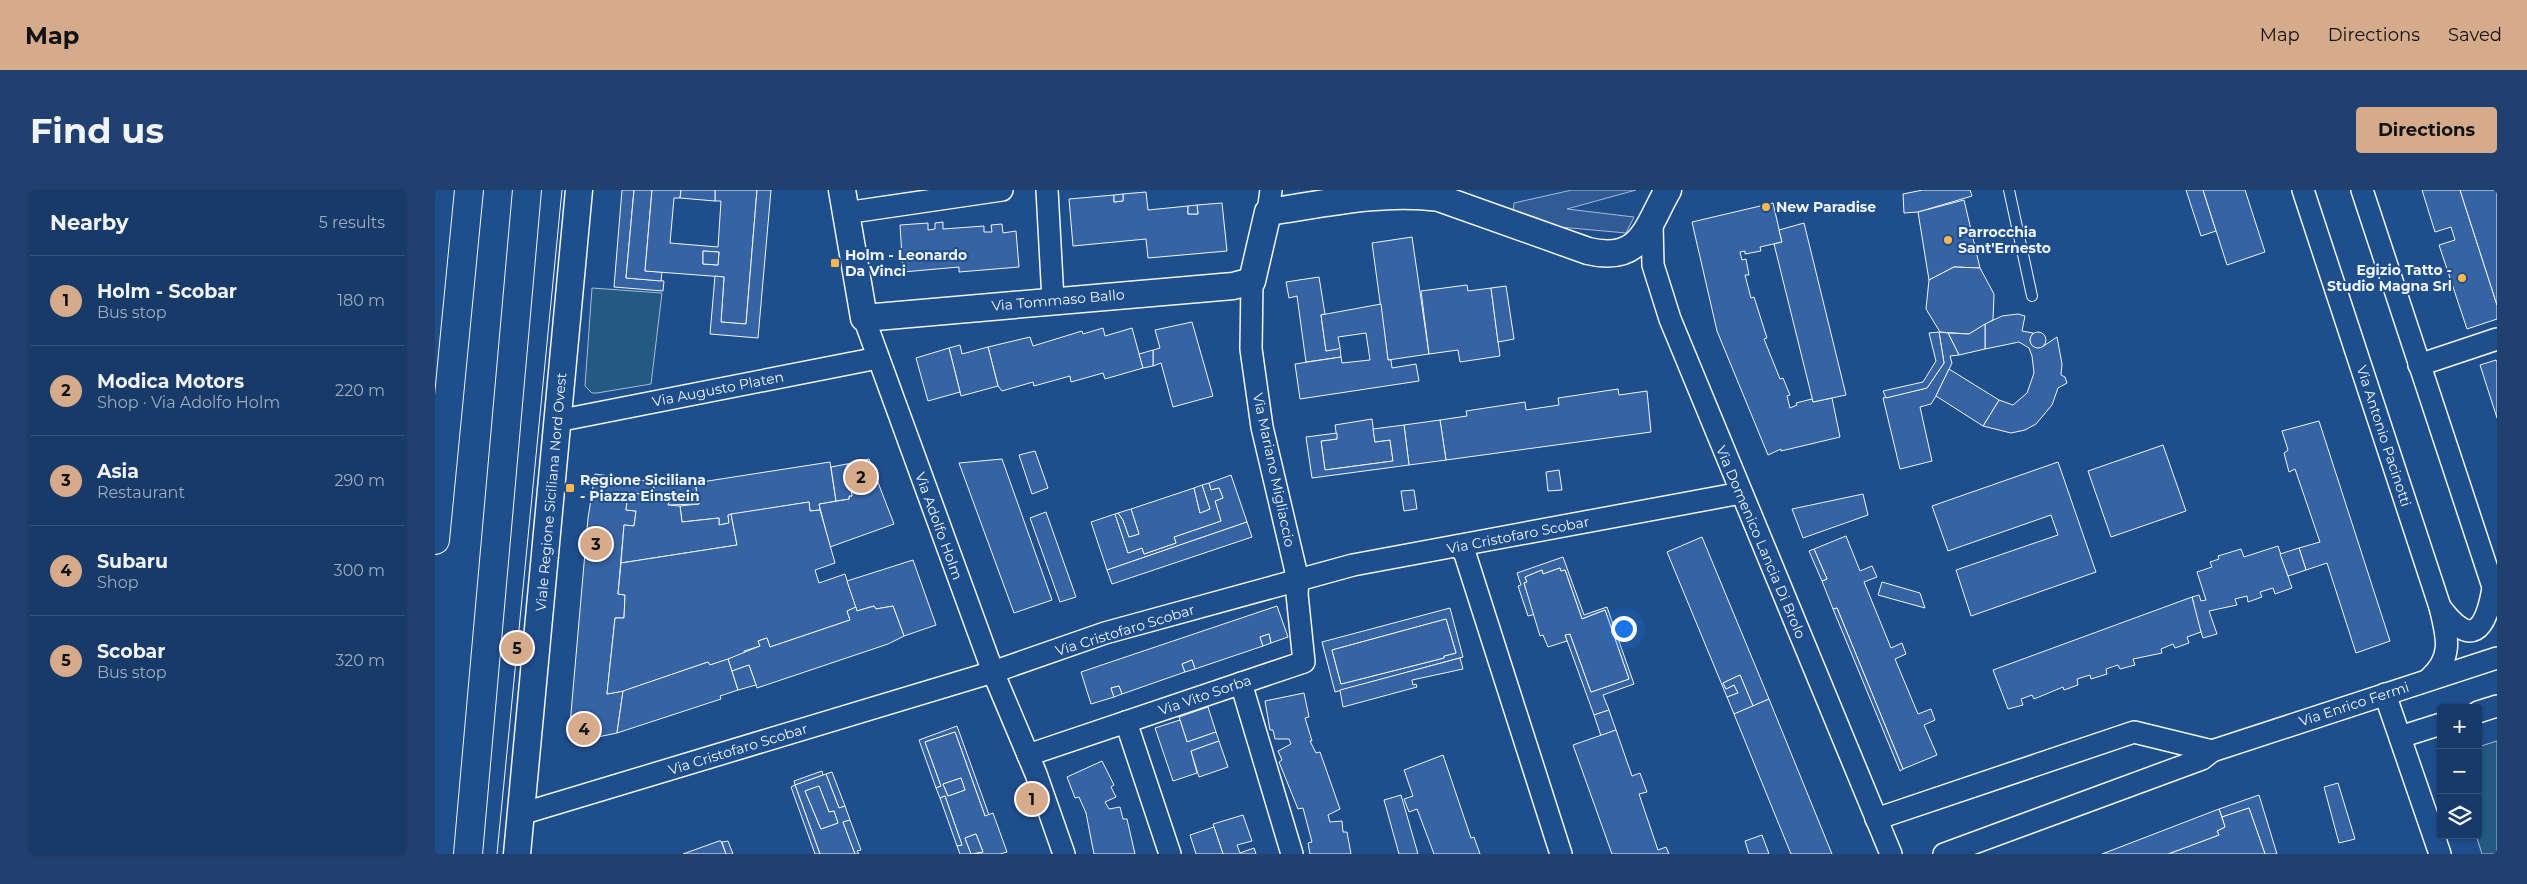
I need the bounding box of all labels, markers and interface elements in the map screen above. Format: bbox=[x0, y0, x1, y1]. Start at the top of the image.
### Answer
text: Map bbox=[25, 21, 79, 50]
text: Map bbox=[2260, 24, 2300, 46]
text: Directions bbox=[2328, 24, 2420, 46]
text: Saved bbox=[2448, 24, 2502, 46]
button: Directions bbox=[2356, 107, 2497, 153]
text: Find us bbox=[30, 109, 164, 152]
place label: New Paradise bbox=[1776, 198, 1876, 216]
marker: New Paradise bbox=[1760, 201, 1772, 213]
text: Nearby bbox=[50, 210, 129, 235]
text: 5 results bbox=[319, 213, 385, 232]
place label: Parrocchia Sant'Ernesto bbox=[1958, 223, 2051, 257]
marker: Parrocchia Sant'Ernesto bbox=[1942, 234, 1954, 246]
place label: Holm - Leonardo Da Vinci bbox=[845, 246, 967, 280]
marker: Holm - Leonardo Da Vinci bbox=[829, 257, 841, 269]
place label: Egizio Tatto - Studio Magna Srl bbox=[2327, 261, 2452, 295]
marker: Egizio Tatto - Studio Magna Srl bbox=[2456, 272, 2468, 284]
text: Holm - Scobar bbox=[97, 280, 237, 303]
street label: Via Tommaso Ballo bbox=[991, 285, 1126, 315]
text: 1 bbox=[63, 291, 69, 310]
text: 180 m bbox=[337, 291, 385, 310]
text: Bus stop bbox=[97, 303, 167, 322]
street label: Via Antonio Pacinotti bbox=[2353, 363, 2415, 509]
street label: Via Augusto Platen bbox=[651, 367, 785, 411]
text: Modica Motors bbox=[97, 370, 244, 393]
street label: Viale Regione Siciliana Nord Ovest bbox=[532, 372, 570, 612]
text: 2 bbox=[61, 381, 71, 400]
text: 220 m bbox=[335, 381, 385, 400]
street label: Via Mariano Migliaccio bbox=[1249, 391, 1299, 549]
text: Shop · Via Adolfo Holm bbox=[97, 393, 280, 412]
street label: Via Domenico Lancia Di Brolo bbox=[1712, 443, 1810, 641]
pin: 2 bbox=[845, 458, 877, 496]
text: Asia bbox=[97, 460, 139, 483]
street label: Via Adolfo Holm bbox=[911, 470, 967, 582]
text: 3 bbox=[61, 471, 71, 490]
text: 290 m bbox=[334, 471, 385, 490]
place label: Regione Siciliana - Piazza Einstein bbox=[580, 471, 706, 505]
marker: Regione Siciliana - Piazza Einstein bbox=[564, 482, 576, 494]
text: Restaurant bbox=[97, 483, 185, 502]
street label: Via Cristofaro Scobar bbox=[1445, 512, 1591, 558]
pin: 3 bbox=[580, 525, 612, 563]
text: Subaru bbox=[97, 550, 168, 573]
text: 4 bbox=[60, 561, 72, 580]
text: 300 m bbox=[334, 561, 385, 580]
text: Shop bbox=[97, 573, 139, 592]
street label: Via Cristofaro Scobar bbox=[1053, 600, 1197, 660]
your location bbox=[1611, 616, 1637, 642]
pin: 5 bbox=[501, 629, 533, 667]
text: Scobar bbox=[97, 640, 166, 663]
text: 5 bbox=[61, 651, 71, 670]
text: 320 m bbox=[335, 651, 385, 670]
text: Bus stop bbox=[97, 663, 167, 682]
street label: Via Vito Sorba bbox=[1156, 671, 1254, 719]
street label: Via Enrico Fermi bbox=[2297, 678, 2411, 730]
map controls bbox=[2437, 704, 2482, 839]
button: + bbox=[2437, 704, 2482, 749]
pin: 4 bbox=[568, 710, 600, 748]
street label: Via Cristofaro Scobar bbox=[666, 719, 810, 779]
button: − bbox=[2437, 749, 2482, 794]
pin: 1 bbox=[1016, 780, 1048, 818]
button: layers bbox=[2437, 794, 2482, 839]

